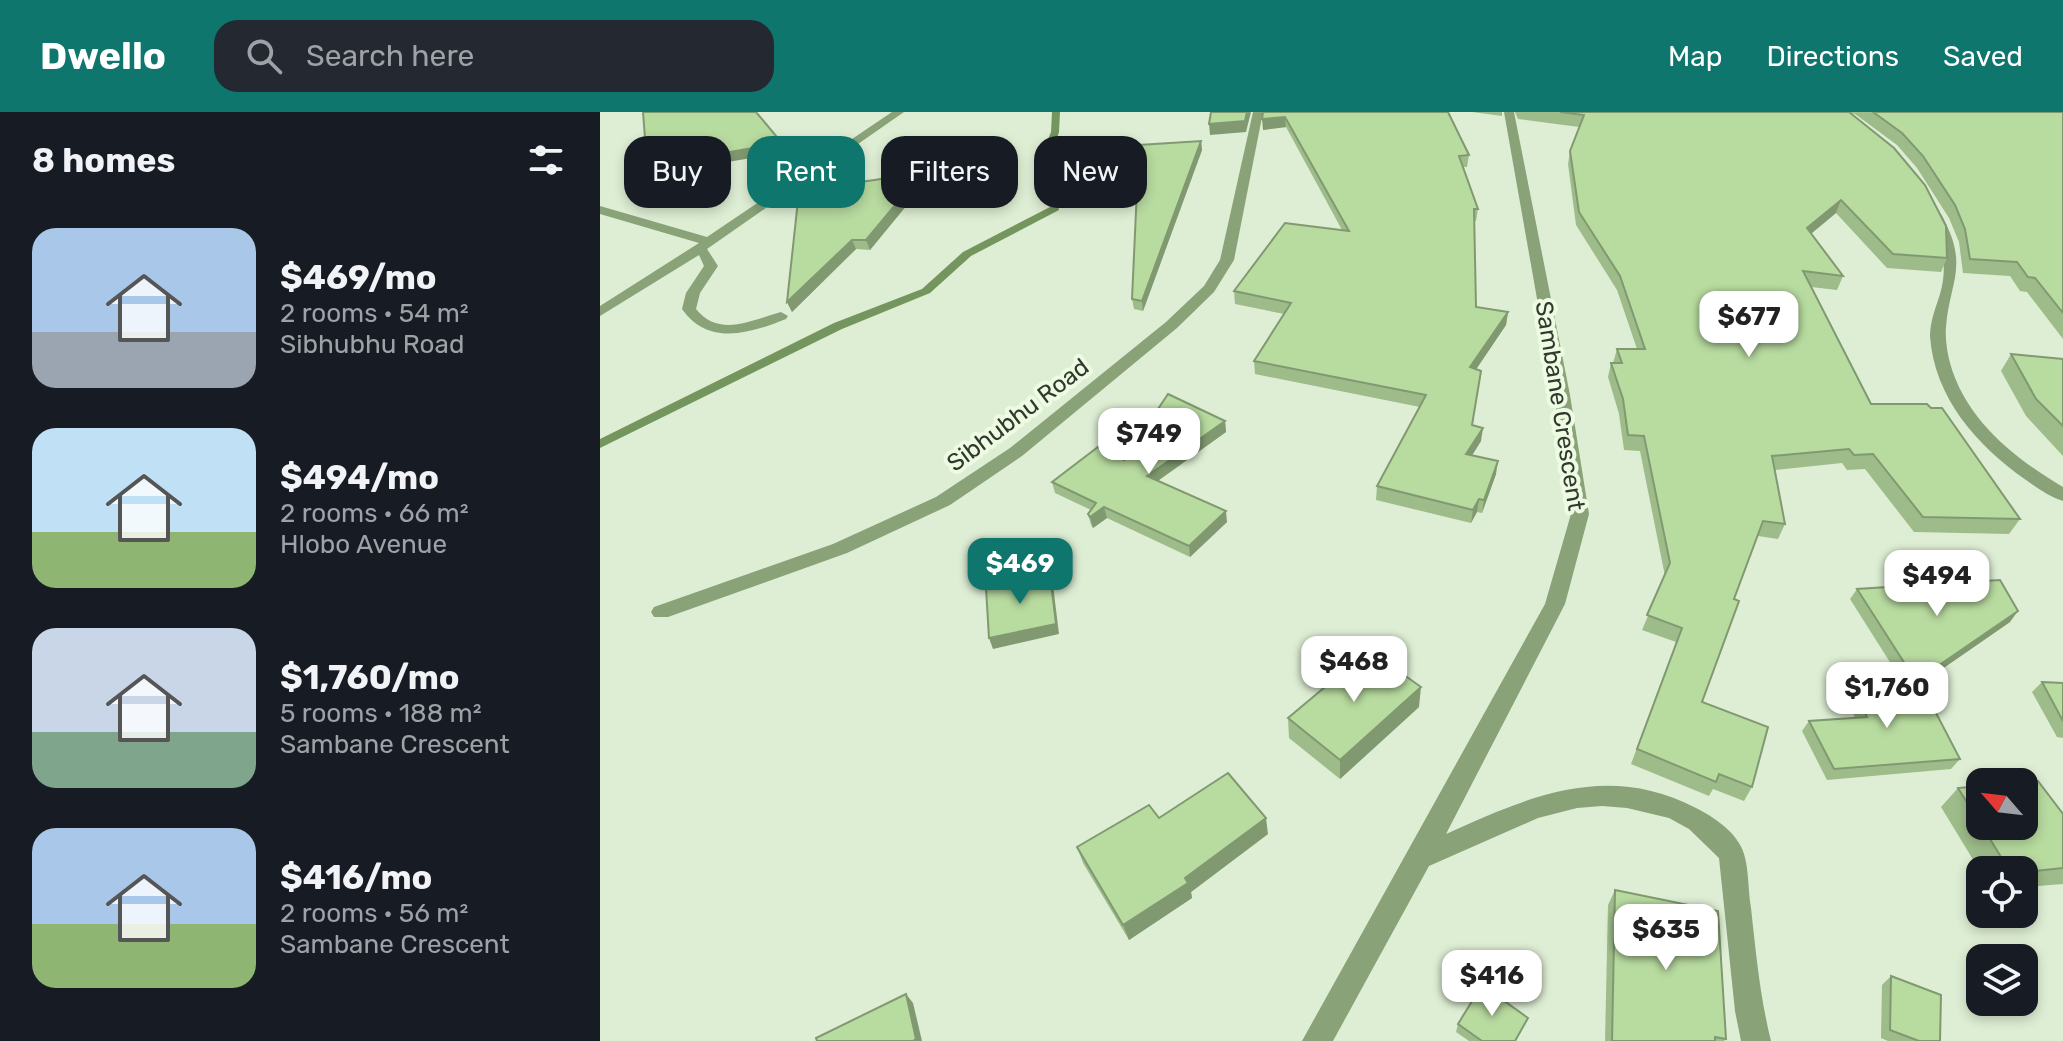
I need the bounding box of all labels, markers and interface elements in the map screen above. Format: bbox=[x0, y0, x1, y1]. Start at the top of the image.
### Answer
search box bbox=[214, 20, 774, 92]
text: Dwello bbox=[40, 33, 166, 79]
icon: search bbox=[242, 34, 286, 78]
text: Search here bbox=[306, 38, 474, 74]
text: Map bbox=[1668, 40, 1722, 73]
text: Directions bbox=[1766, 40, 1899, 73]
text: Saved bbox=[1943, 40, 2023, 73]
chip: Buy bbox=[624, 136, 731, 208]
chip: Rent bbox=[747, 136, 865, 208]
chip: Filters bbox=[881, 136, 1018, 208]
chip: New bbox=[1034, 136, 1147, 208]
icon: filters bbox=[524, 138, 568, 182]
text: 8 homes bbox=[32, 140, 175, 181]
text: $469/mo bbox=[280, 257, 437, 298]
icon: home bbox=[96, 260, 192, 356]
pin: $677 bbox=[1702, 291, 1796, 359]
text: 2 rooms · 54 m² bbox=[280, 298, 469, 329]
street label: Sambane Crescent bbox=[1530, 299, 1590, 513]
text: $677 bbox=[1717, 301, 1781, 332]
text: Sibhubhu Road bbox=[280, 329, 464, 360]
street label: Sibhubhu Road bbox=[942, 353, 1094, 477]
pin: $749 bbox=[1102, 408, 1196, 476]
text: $749 bbox=[1116, 418, 1182, 449]
text: $494/mo bbox=[280, 457, 439, 498]
icon: home bbox=[96, 460, 192, 556]
text: 2 rooms · 66 m² bbox=[280, 498, 469, 529]
text: Hlobo Avenue bbox=[280, 529, 447, 560]
pin: $469 bbox=[973, 538, 1067, 606]
text: $469 bbox=[986, 548, 1054, 579]
pin: $494 bbox=[1890, 550, 1984, 618]
text: $494 bbox=[1902, 560, 1972, 591]
pin: $468 bbox=[1307, 636, 1401, 704]
text: $468 bbox=[1319, 646, 1389, 677]
text: $1,760/mo bbox=[280, 657, 460, 698]
icon: home bbox=[96, 660, 192, 756]
pin: $1,760 bbox=[1822, 662, 1952, 730]
text: $1,760 bbox=[1844, 672, 1930, 703]
text: 5 rooms · 188 m² bbox=[280, 698, 482, 729]
text: Sambane Crescent bbox=[280, 729, 510, 760]
north arrow bbox=[1966, 768, 2038, 840]
map controls bbox=[1966, 768, 2038, 1016]
button: locate bbox=[1966, 856, 2038, 928]
text: $416/mo bbox=[280, 857, 432, 898]
icon: home bbox=[96, 860, 192, 956]
text: 2 rooms · 56 m² bbox=[280, 898, 468, 929]
pin: $635 bbox=[1619, 904, 1713, 972]
text: $635 bbox=[1632, 914, 1700, 945]
text: Sambane Crescent bbox=[280, 929, 510, 960]
button: layers bbox=[1966, 944, 2038, 1016]
pin: $416 bbox=[1445, 950, 1539, 1018]
text: $416 bbox=[1460, 960, 1524, 991]

